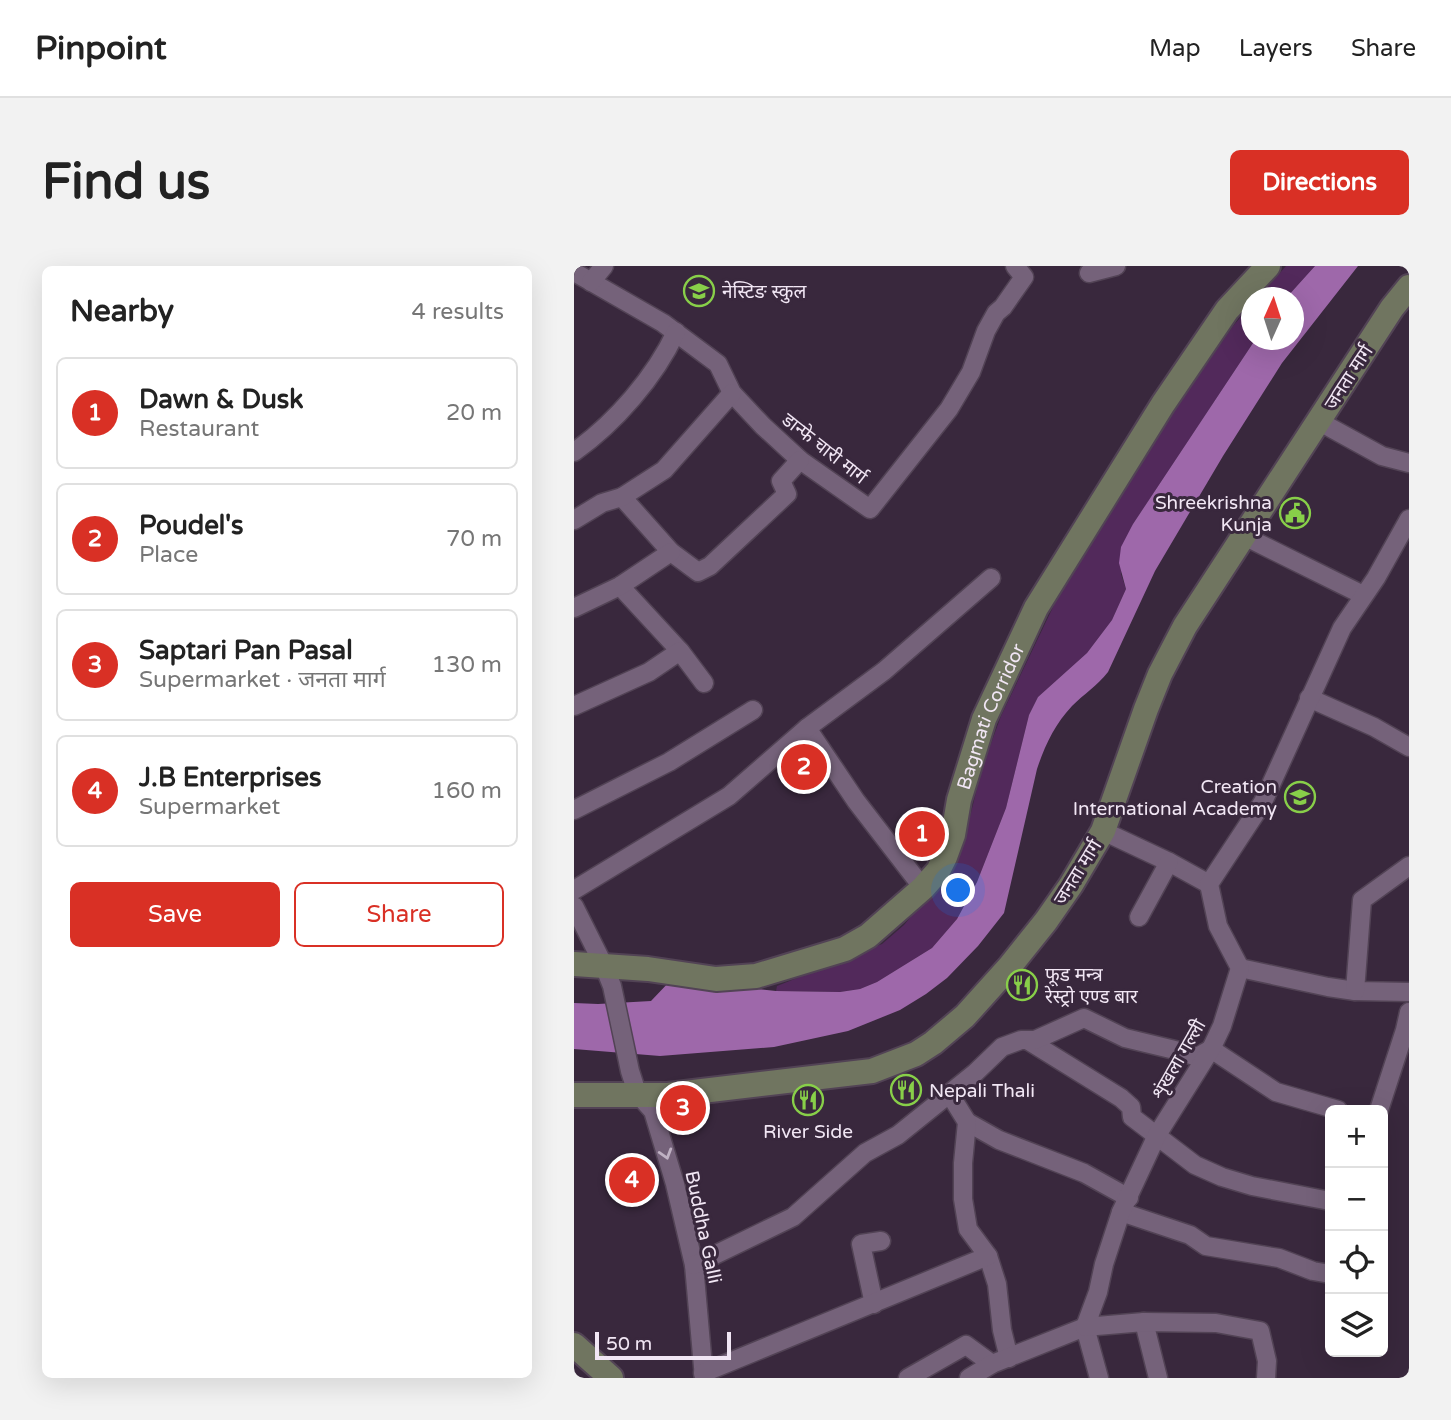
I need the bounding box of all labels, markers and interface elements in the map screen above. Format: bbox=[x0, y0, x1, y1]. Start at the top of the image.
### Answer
text: Pinpoint bbox=[35, 29, 167, 68]
text: Map bbox=[1149, 34, 1201, 63]
text: Layers bbox=[1239, 34, 1313, 63]
text: Share bbox=[1351, 34, 1416, 63]
button: Directions bbox=[1230, 150, 1409, 215]
text: Find us bbox=[42, 153, 210, 212]
school or university icon: नेस्टिङ स्कुल bbox=[682, 274, 716, 308]
place label: नेस्टिङ स्कुल bbox=[722, 280, 807, 304]
north arrow bbox=[1241, 287, 1304, 350]
text: Nearby bbox=[70, 293, 174, 330]
text: 4 results bbox=[411, 298, 504, 326]
street label: जनता मार्ग bbox=[1319, 340, 1378, 414]
text: Dawn & Dusk bbox=[139, 384, 303, 415]
text: 1 bbox=[88, 399, 102, 427]
text: 20 m bbox=[446, 399, 502, 427]
street label: डान्फे चारी मार्ग bbox=[777, 408, 873, 489]
text: Restaurant bbox=[139, 415, 259, 443]
place label: Shreekrishna Kunja bbox=[1155, 492, 1272, 536]
public building icon: Shreekrishna Kunja bbox=[1278, 496, 1312, 530]
text: Poudel's bbox=[139, 510, 244, 541]
text: 2 bbox=[88, 525, 102, 553]
text: 70 m bbox=[446, 525, 502, 553]
text: Place bbox=[139, 541, 198, 569]
text: Saptari Pan Pasal bbox=[139, 635, 353, 666]
street label: Bagmati Corridor bbox=[953, 640, 1030, 792]
text: 3 bbox=[88, 651, 102, 679]
text: 130 m bbox=[432, 651, 502, 679]
text: Supermarket · जनता मार्ग bbox=[139, 666, 386, 694]
pin: 2 bbox=[781, 741, 827, 793]
text: J.B Enterprises bbox=[139, 762, 322, 793]
place label: Creation International Academy bbox=[1073, 776, 1277, 820]
text: 4 bbox=[88, 777, 102, 805]
text: 160 m bbox=[432, 777, 502, 805]
school or university icon: Creation International Academy bbox=[1283, 780, 1317, 814]
text: Supermarket bbox=[139, 793, 280, 821]
pin: 1 bbox=[899, 808, 945, 860]
street label: जनता मार्ग bbox=[1049, 835, 1107, 909]
your location bbox=[941, 873, 975, 907]
button: Save bbox=[70, 882, 280, 947]
button: Share bbox=[294, 882, 504, 947]
place label: फूड मन्त्र रेस्ट्रो एण्ड बार bbox=[1045, 964, 1139, 1008]
restaurant icon: फूड मन्त्र रेस्ट्रो एण्ड बार bbox=[1005, 968, 1039, 1002]
street label: शृंखला गल्ली bbox=[1147, 1015, 1212, 1104]
restaurant icon: Nepali Thali bbox=[889, 1073, 923, 1107]
place label: Nepali Thali bbox=[929, 1080, 1035, 1102]
pin: 3 bbox=[660, 1082, 706, 1134]
restaurant icon: River Side bbox=[791, 1083, 825, 1117]
map controls bbox=[1325, 1105, 1388, 1357]
button: + bbox=[1325, 1105, 1388, 1168]
place label: River Side bbox=[763, 1121, 853, 1143]
one-way arrow bbox=[657, 1148, 672, 1160]
pin: 4 bbox=[609, 1154, 655, 1206]
button: − bbox=[1325, 1168, 1388, 1231]
street label: Buddha Galli bbox=[680, 1169, 726, 1286]
button: locate bbox=[1325, 1231, 1388, 1294]
button: layers bbox=[1325, 1294, 1388, 1357]
scale bar bbox=[595, 1329, 732, 1361]
text: 50 m bbox=[606, 1333, 652, 1355]

